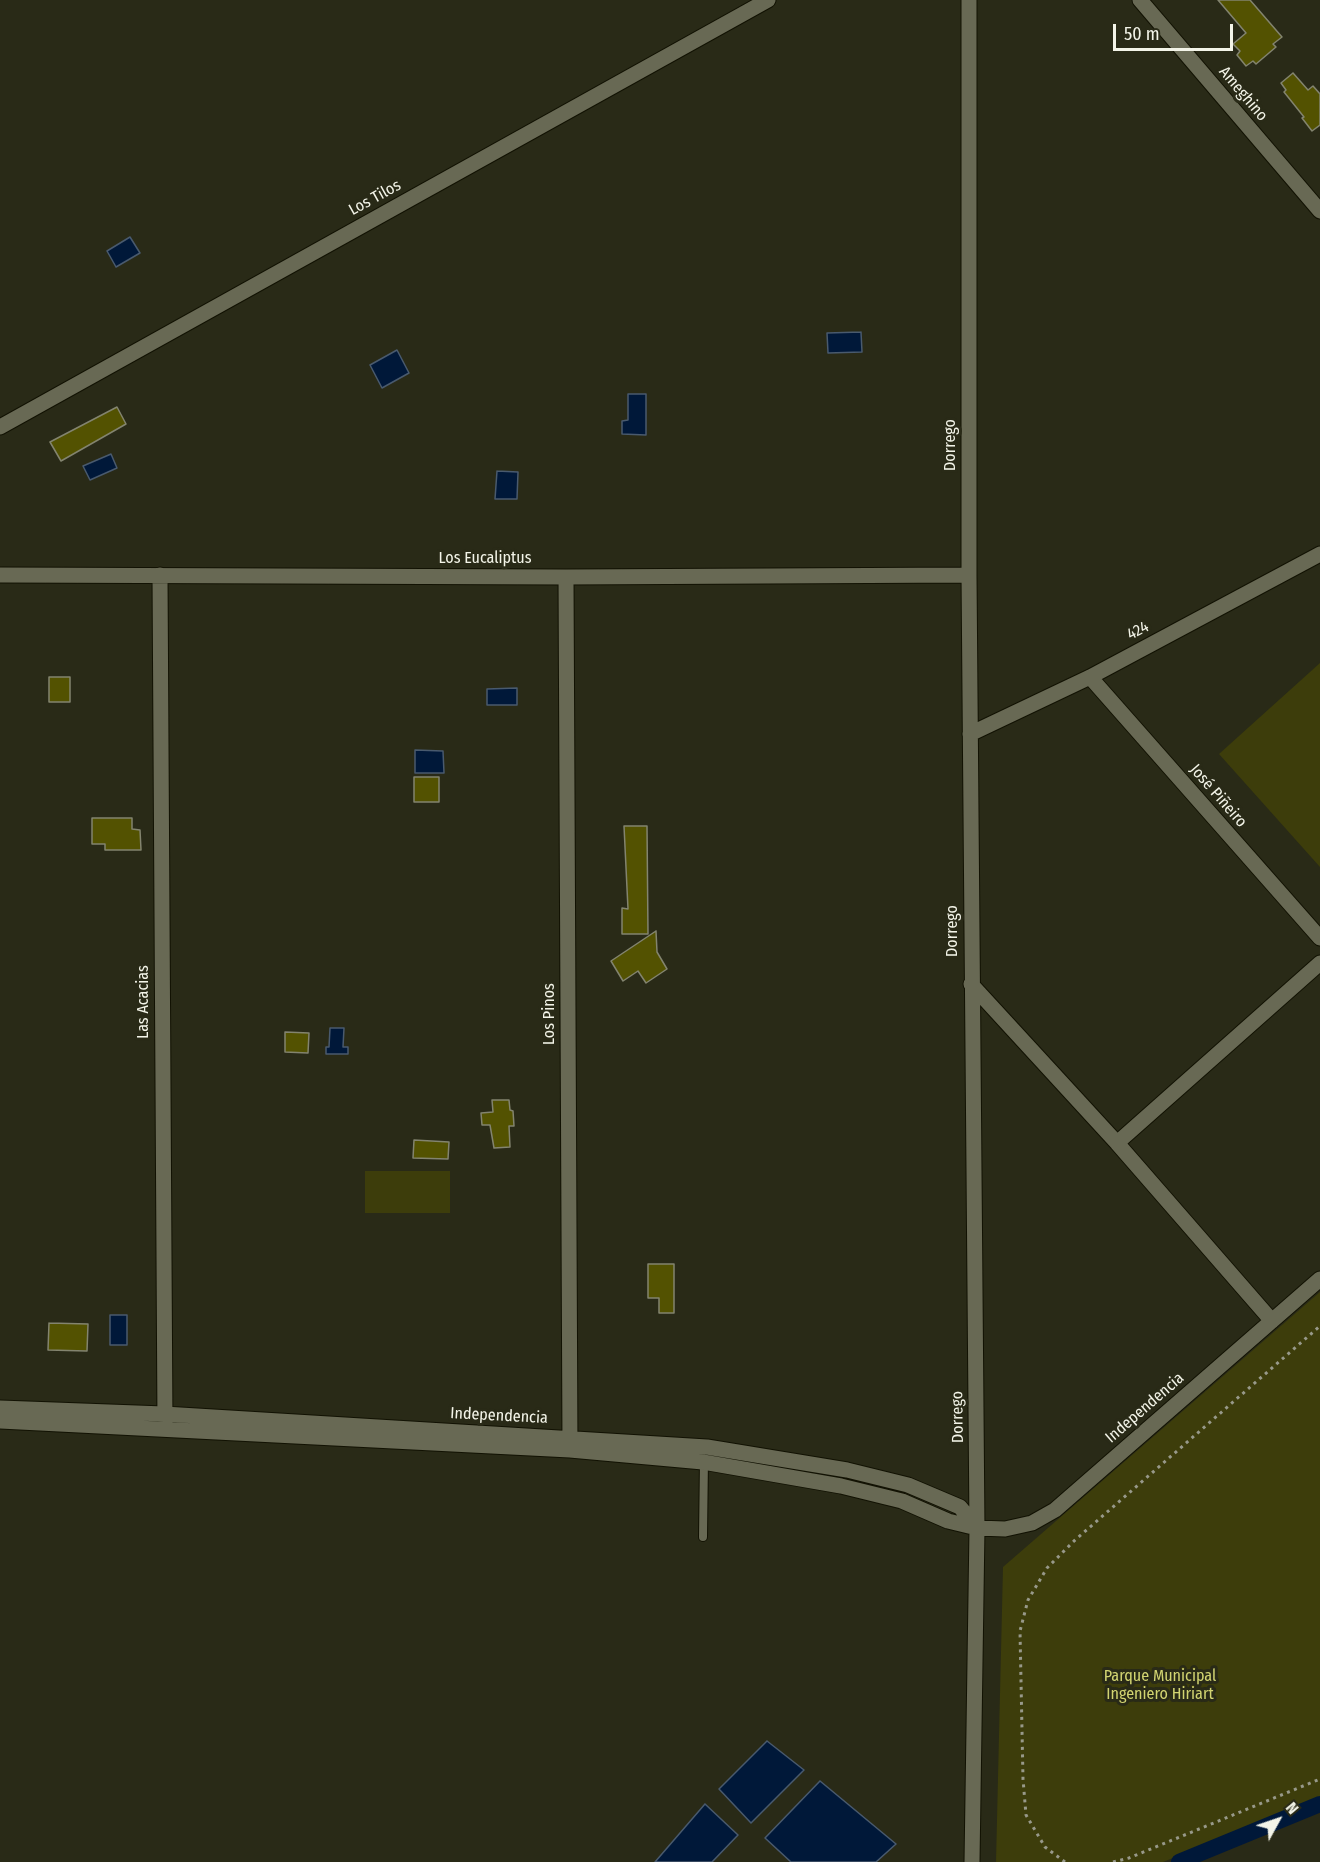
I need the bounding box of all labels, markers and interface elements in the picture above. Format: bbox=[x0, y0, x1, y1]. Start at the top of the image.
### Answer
scale bar bbox=[1116, 12, 1236, 50]
text: 50 m bbox=[1124, 23, 1160, 45]
street label: Ameghino bbox=[1215, 63, 1271, 125]
street label: Los Tilos bbox=[346, 176, 404, 220]
street label: Dorrego bbox=[941, 419, 961, 471]
street label: Los Eucaliptus bbox=[439, 549, 531, 569]
street label: 424 bbox=[1124, 617, 1152, 645]
street label: José Piñeiro bbox=[1185, 760, 1251, 832]
street label: Dorrego bbox=[943, 905, 963, 957]
street label: Las Acacias bbox=[134, 965, 154, 1039]
street label: Los Pinos bbox=[540, 983, 560, 1045]
street label: Independencia bbox=[1102, 1369, 1188, 1447]
street label: Dorrego bbox=[948, 1391, 968, 1443]
street label: Independencia bbox=[450, 1404, 548, 1428]
park label: Parque Municipal Ingeniero Hiriart bbox=[1104, 1667, 1216, 1705]
north arrow bbox=[1248, 1790, 1308, 1850]
text: N bbox=[1282, 1798, 1303, 1818]

